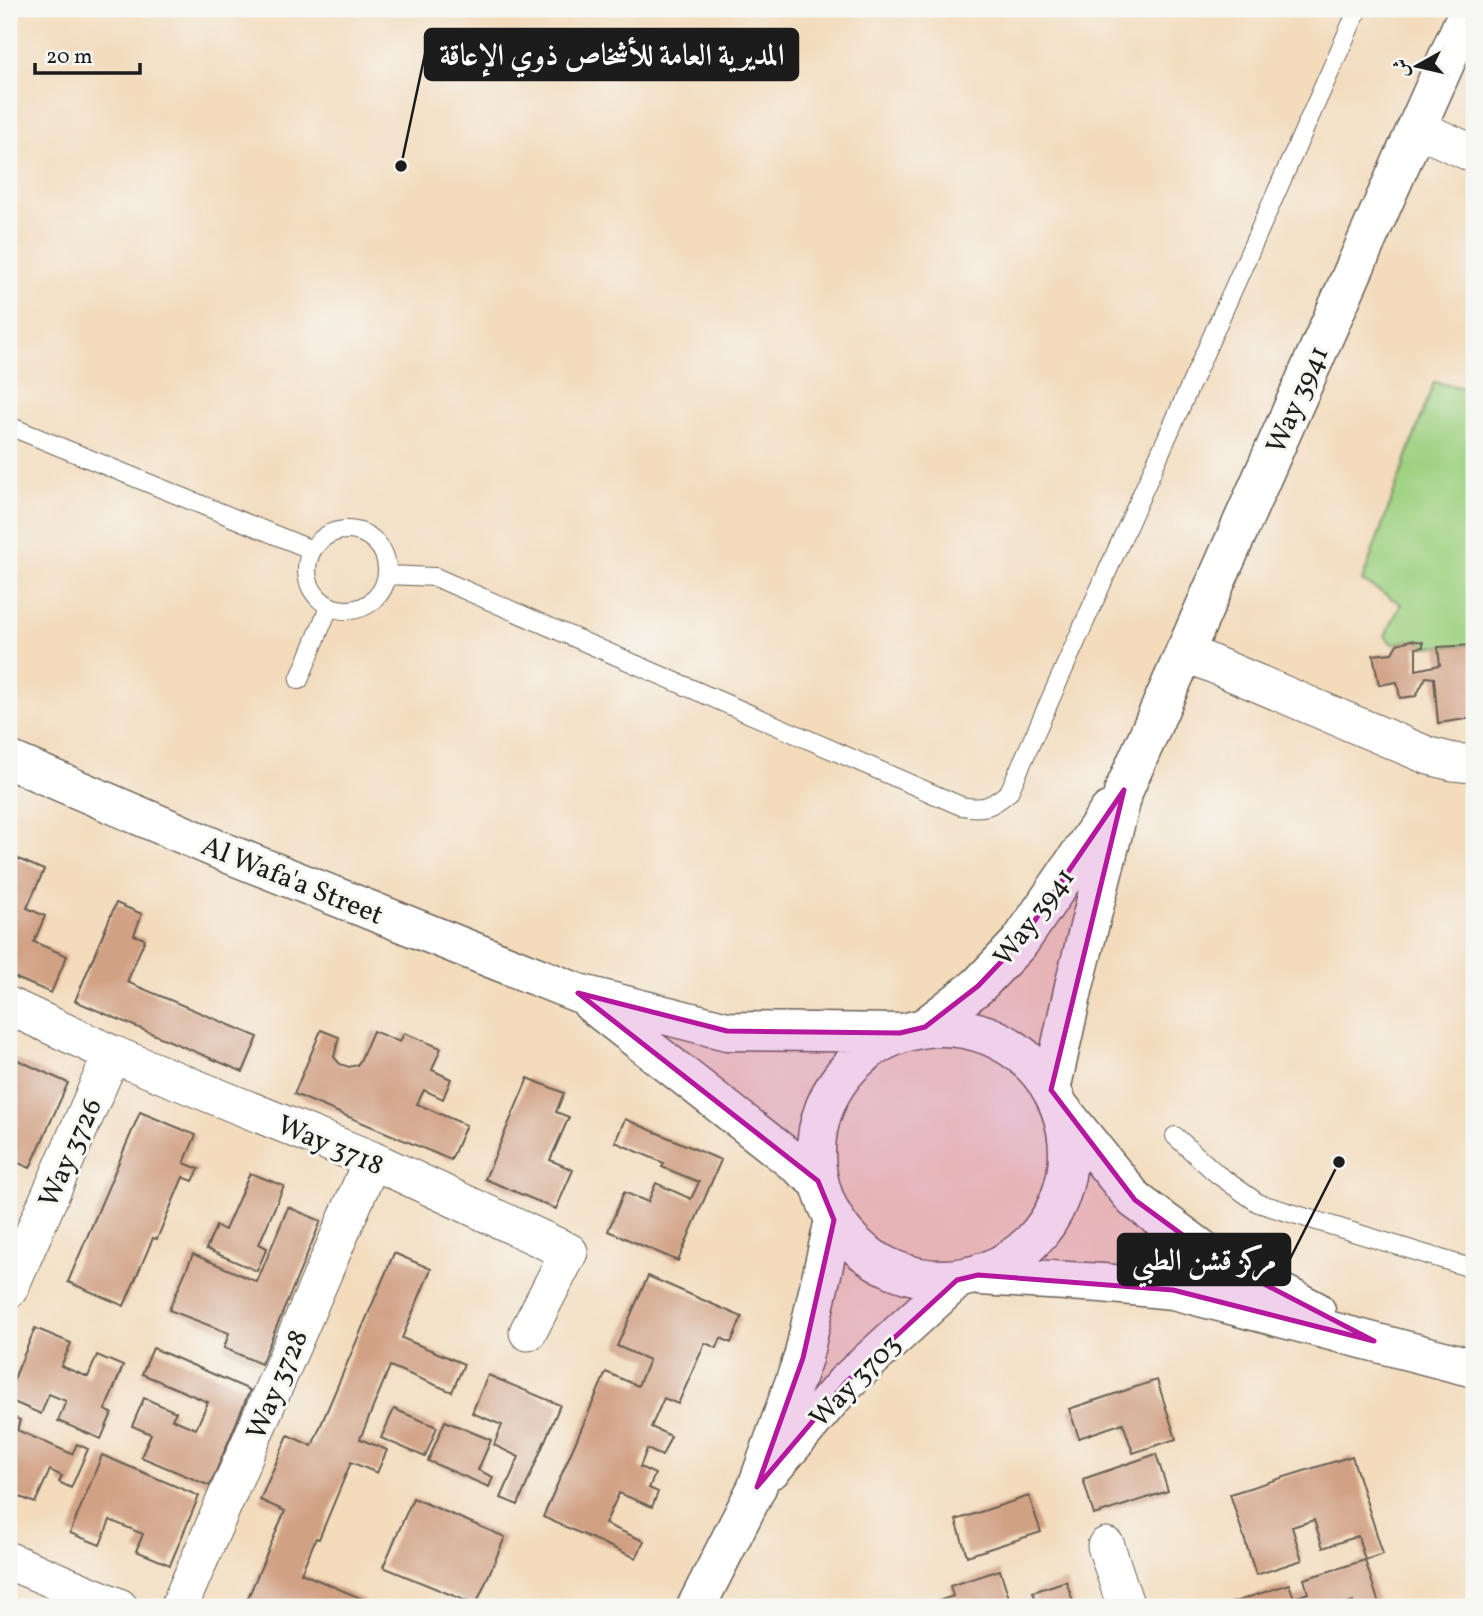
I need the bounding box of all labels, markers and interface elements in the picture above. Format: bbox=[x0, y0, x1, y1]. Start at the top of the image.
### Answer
callout: المديرية العامة للأشخاص ذوي الإعاقة bbox=[425, 29, 798, 80]
scale bar bbox=[35, 32, 140, 76]
north arrow bbox=[1382, 32, 1452, 102]
text: المديرية العامة للأشخاص ذوي الإعاقة bbox=[440, 36, 784, 78]
text: 20 m bbox=[46, 43, 92, 72]
text: ش bbox=[1388, 57, 1416, 79]
street label: Way 3941 bbox=[1257, 340, 1339, 460]
street label: Al Wafa'a Street bbox=[195, 827, 389, 936]
street label: Way 3941 bbox=[985, 860, 1085, 975]
street label: Way 3726 bbox=[30, 1092, 113, 1214]
street label: Way 3718 bbox=[271, 1106, 389, 1186]
callout: مركز قشن الطبي bbox=[1118, 1234, 1290, 1285]
text: مركز قشن الطبي bbox=[1132, 1241, 1276, 1288]
street label: Way 3728 bbox=[238, 1324, 319, 1446]
street label: Way 3703 bbox=[801, 1326, 910, 1437]

